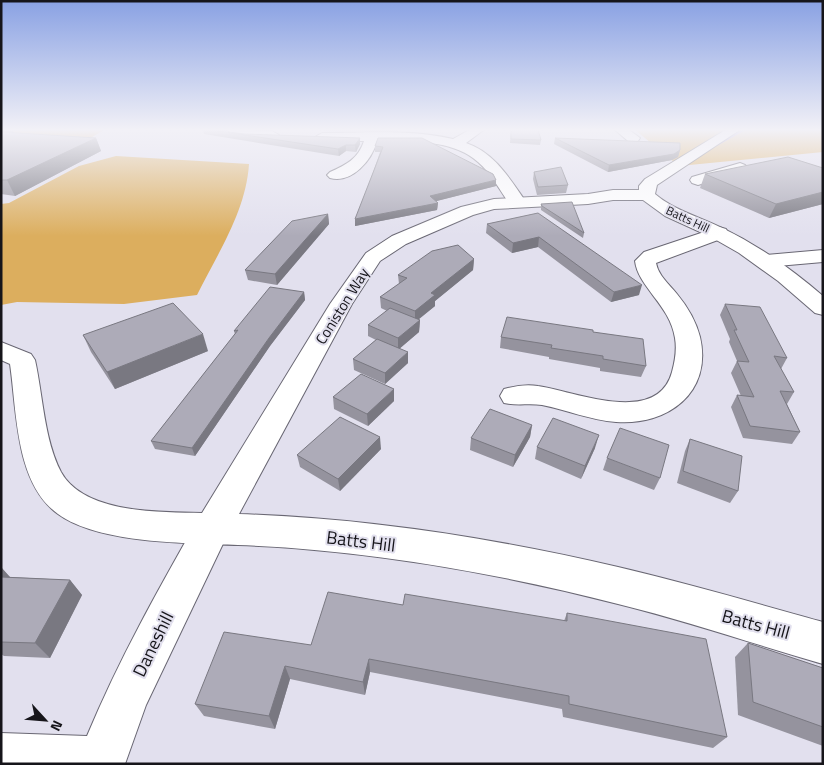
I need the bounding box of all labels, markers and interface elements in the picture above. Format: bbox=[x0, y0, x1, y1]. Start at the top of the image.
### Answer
street label: Batts Hill bbox=[663, 201, 713, 237]
street label: Coniston Way bbox=[309, 263, 375, 349]
street label: Batts Hill bbox=[325, 523, 397, 559]
street label: Batts Hill bbox=[719, 602, 793, 646]
street label: Daneshill bbox=[126, 607, 180, 681]
north arrow bbox=[20, 695, 70, 745]
text: N bbox=[46, 717, 69, 735]

